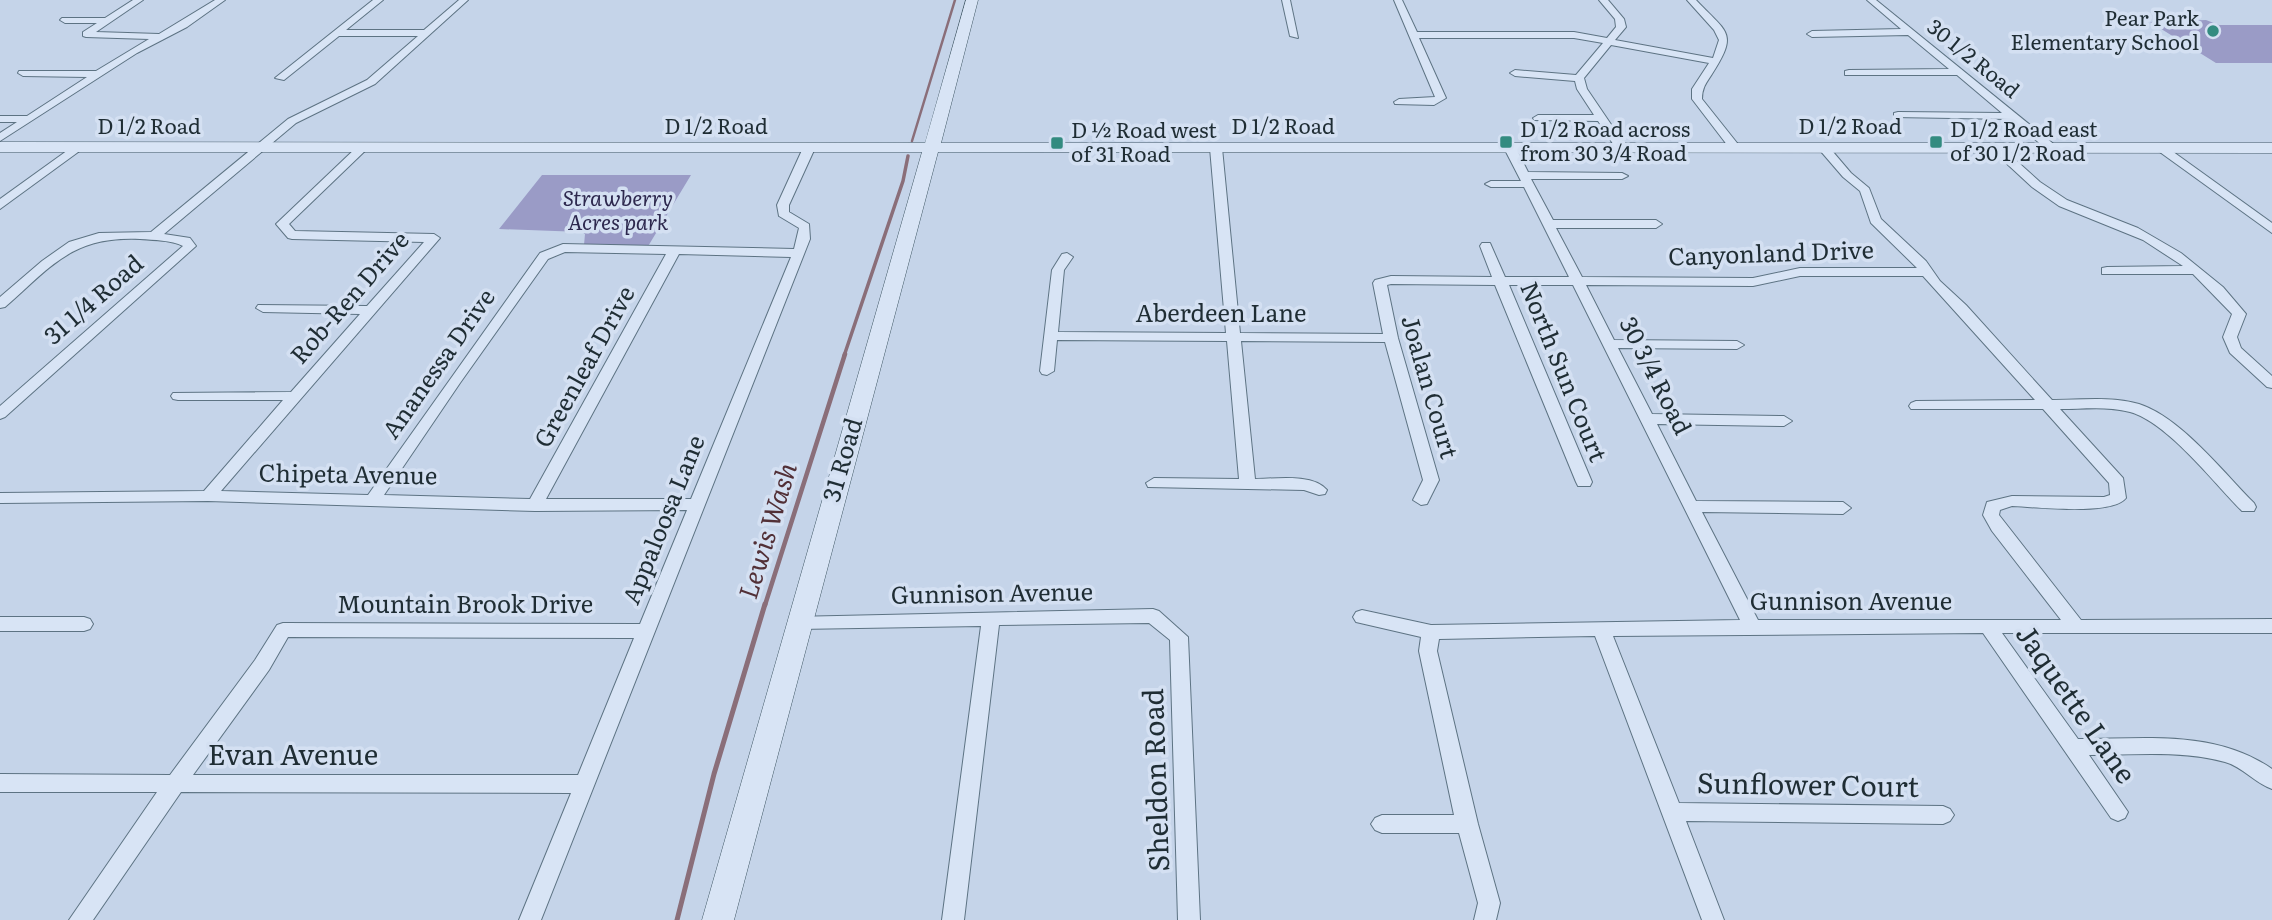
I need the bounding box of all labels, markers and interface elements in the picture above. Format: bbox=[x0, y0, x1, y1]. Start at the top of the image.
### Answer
place label: Pear Park Elementary School bbox=[2010, 1, 2199, 56]
street label: 30 1/2 Road bbox=[1922, 10, 2028, 104]
marker: Pear Park Elementary School bbox=[2205, 23, 2221, 39]
street label: D 1/2 Road bbox=[97, 109, 201, 140]
street label: D 1/2 Road bbox=[664, 109, 768, 140]
street label: D 1/2 Road bbox=[1231, 109, 1335, 140]
street label: D 1/2 Road bbox=[1798, 109, 1902, 140]
place label: D 1/2 Road across from 30 3/4 Road bbox=[1520, 112, 1690, 167]
place label: D 1/2 Road east of 30 1/2 Road bbox=[1950, 112, 2098, 167]
place label: D ½ Road west of 31 Road bbox=[1071, 113, 1217, 168]
marker: D 1/2 Road across from 30 3/4 Road bbox=[1498, 134, 1514, 150]
marker: D 1/2 Road east of 30 1/2 Road bbox=[1928, 134, 1944, 150]
marker: D ½ Road west of 31 Road bbox=[1049, 135, 1065, 151]
park label: Strawberry Acres park bbox=[563, 181, 673, 236]
street label: Rob-Ren Drive bbox=[281, 222, 416, 370]
street label: Canyonland Drive bbox=[1667, 230, 1874, 273]
street label: 31 1/4 Road bbox=[35, 245, 150, 351]
street label: North Sun Court bbox=[1513, 276, 1618, 467]
street label: Greenleaf Drive bbox=[524, 279, 642, 453]
street label: Ananessa Drive bbox=[372, 280, 502, 445]
street label: Aberdeen Lane bbox=[1135, 294, 1307, 329]
street label: Joalan Court bbox=[1394, 310, 1469, 462]
street label: 30 3/4 Road bbox=[1613, 310, 1702, 440]
street label: 31 Road bbox=[812, 413, 869, 505]
street label: Appaloosa Lane bbox=[612, 429, 712, 609]
street label: Chipeta Avenue bbox=[258, 453, 438, 492]
water label: Lewis Wash bbox=[726, 457, 805, 603]
street label: Gunnison Avenue bbox=[890, 572, 1093, 611]
street label: Gunnison Avenue bbox=[1750, 582, 1952, 617]
street label: Mountain Brook Drive bbox=[337, 585, 593, 620]
street label: Jaquette Lane bbox=[2007, 615, 2148, 791]
street label: Sheldon Road bbox=[1130, 688, 1178, 872]
street label: Evan Avenue bbox=[208, 732, 378, 774]
street label: Sunflower Court bbox=[1697, 760, 1920, 806]

